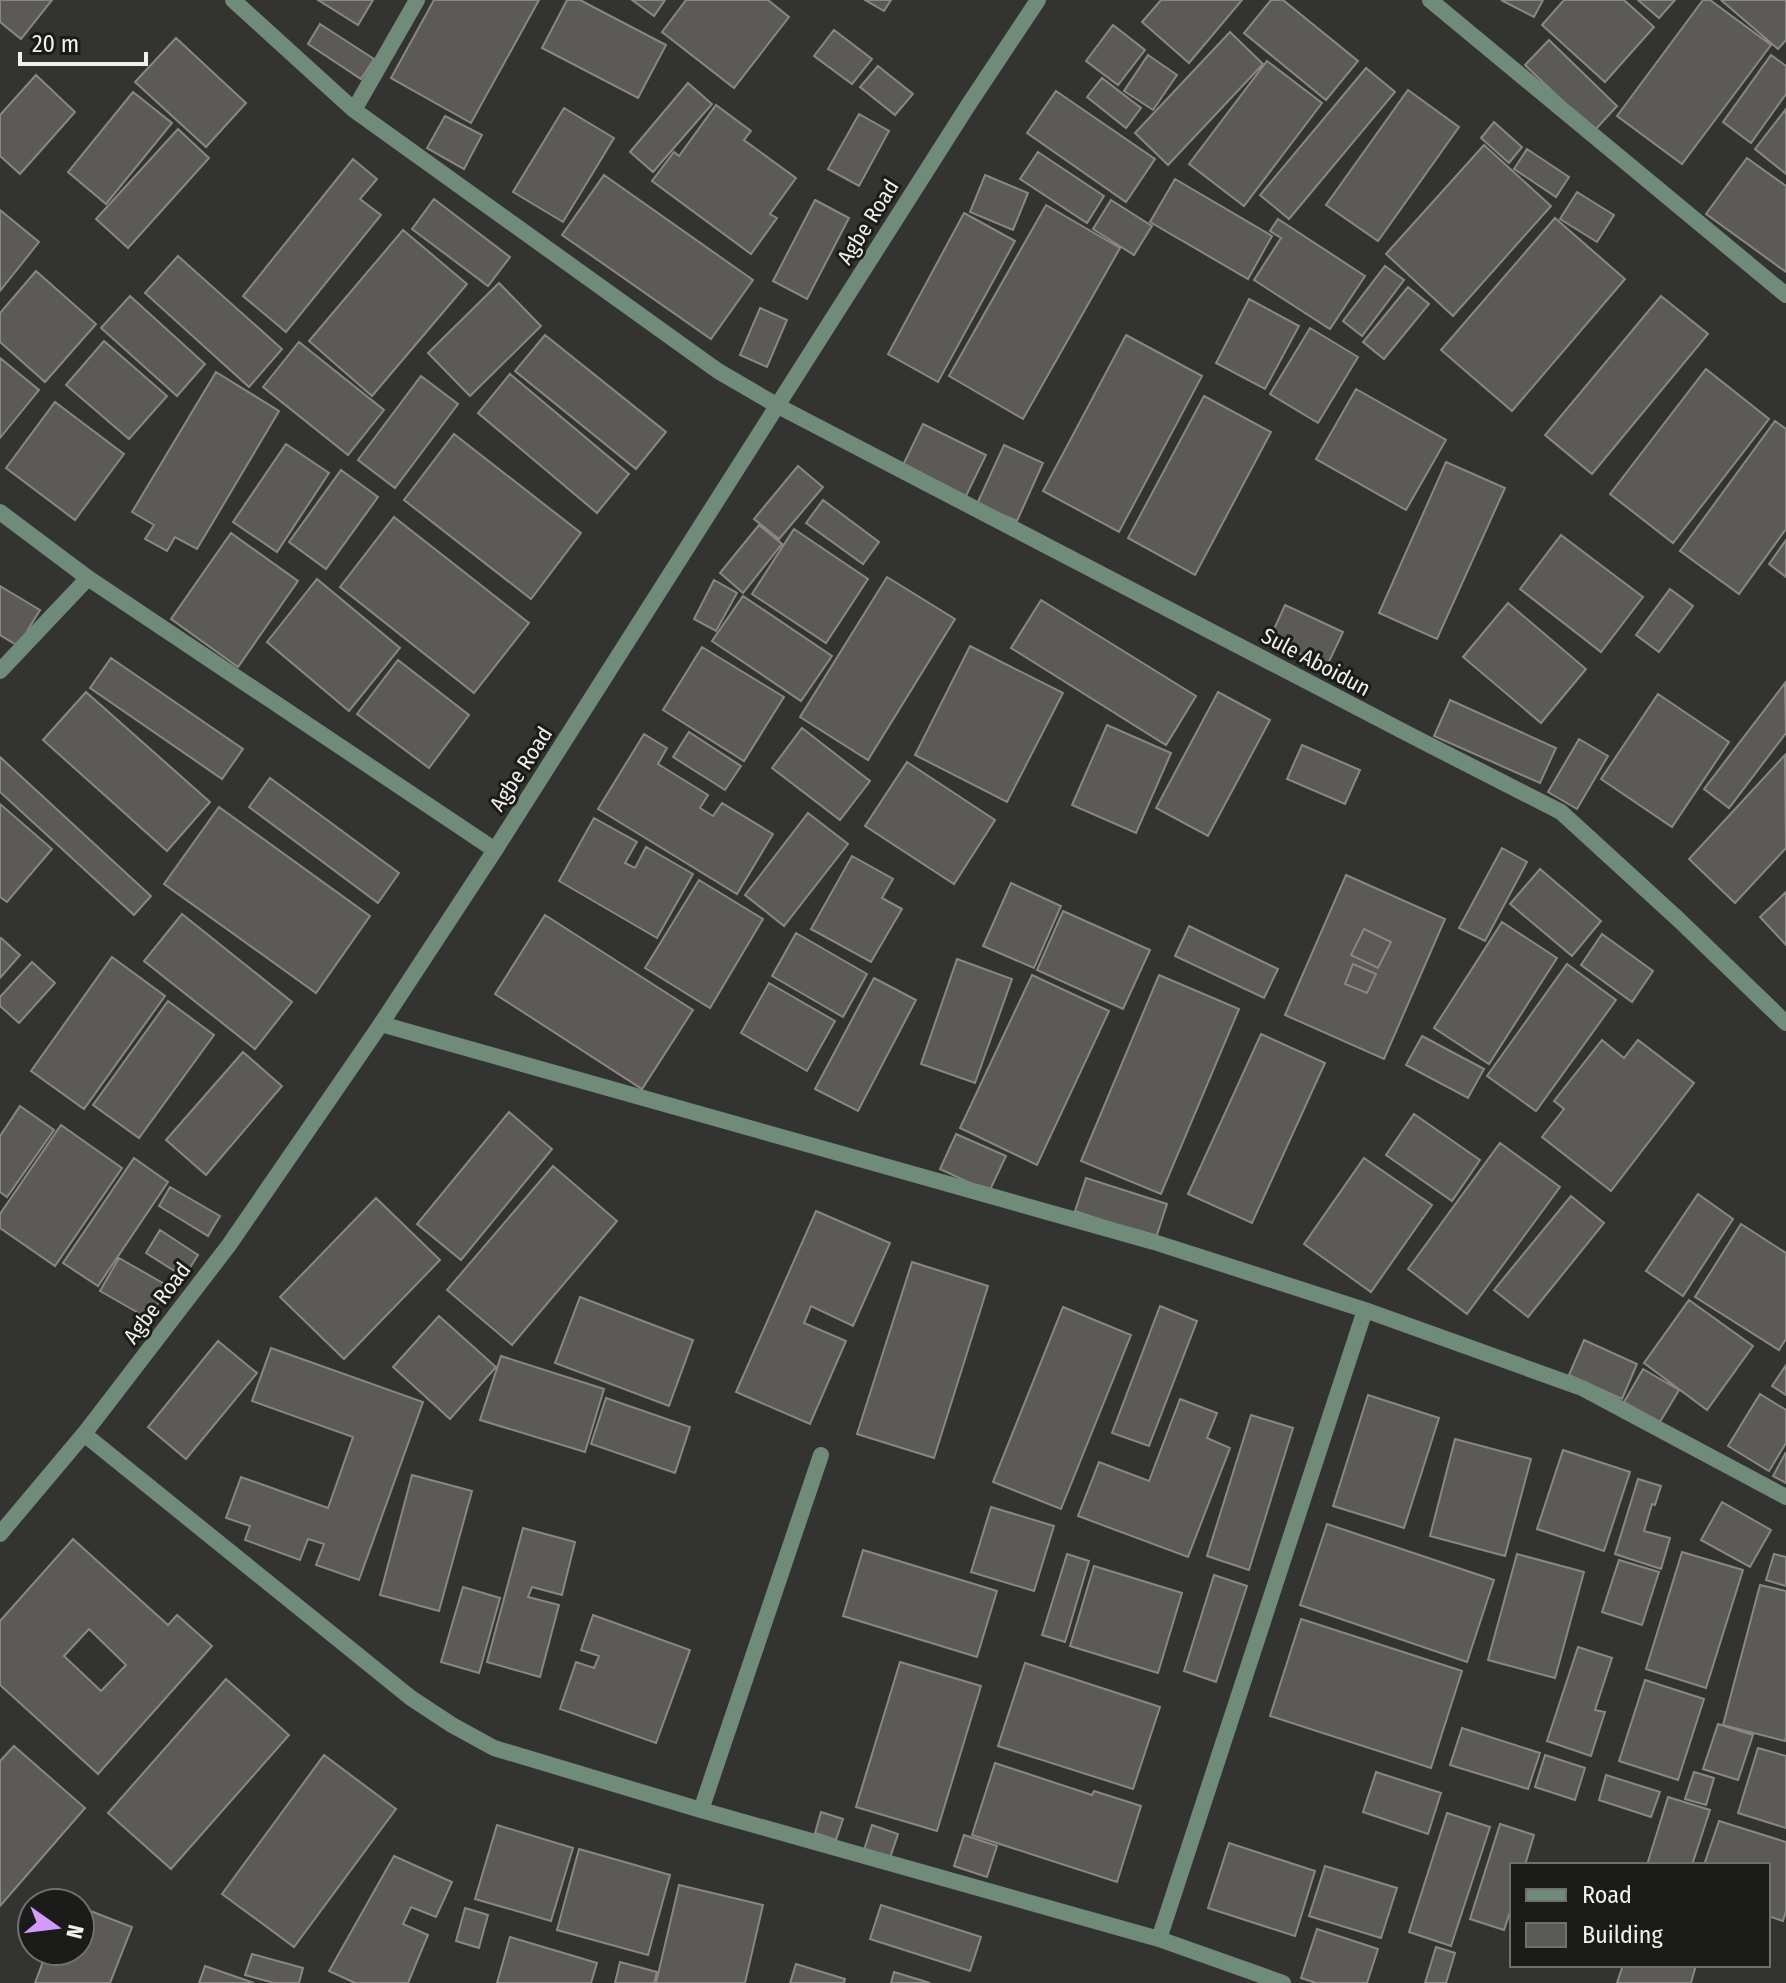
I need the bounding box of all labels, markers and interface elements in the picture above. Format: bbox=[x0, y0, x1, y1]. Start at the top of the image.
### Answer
scale bar bbox=[20, 16, 146, 66]
text: 20 m bbox=[32, 30, 79, 58]
street label: Agbe Road bbox=[831, 174, 905, 270]
street label: Sule Aboidun bbox=[1257, 622, 1375, 702]
street label: Agbe Road bbox=[484, 722, 558, 816]
street label: Agbe Road bbox=[118, 1257, 196, 1349]
legend bbox=[1510, 1863, 1770, 1967]
text: Road bbox=[1582, 1881, 1632, 1909]
north arrow bbox=[16, 1887, 96, 1967]
text: Building bbox=[1582, 1921, 1664, 1949]
text: N bbox=[60, 1922, 90, 1941]

